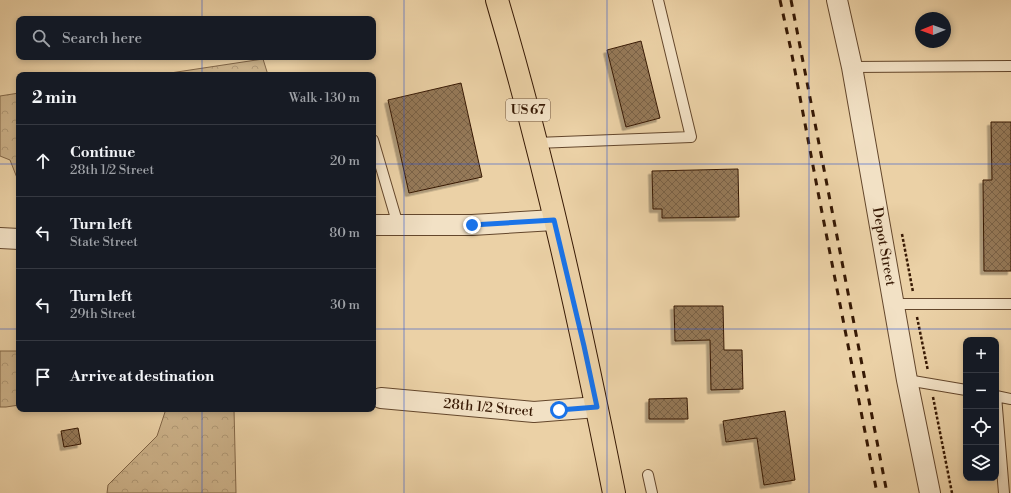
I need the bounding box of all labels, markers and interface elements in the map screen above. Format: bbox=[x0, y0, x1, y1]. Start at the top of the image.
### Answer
north arrow bbox=[915, 12, 951, 48]
search box bbox=[16, 16, 376, 60]
icon: search bbox=[30, 27, 52, 49]
text: Search here bbox=[62, 29, 142, 48]
text: 2 min bbox=[32, 87, 77, 109]
text: Walk · 130 m bbox=[289, 90, 360, 106]
road number: US 67 bbox=[506, 99, 550, 121]
text: Continue bbox=[70, 143, 135, 162]
icon: ahead bbox=[32, 150, 54, 172]
text: 20 m bbox=[330, 153, 360, 169]
text: 28th 1/2 Street bbox=[70, 162, 154, 178]
street label: Depot Street bbox=[868, 206, 899, 287]
text: Turn left bbox=[70, 215, 132, 234]
route end bbox=[463, 216, 481, 234]
icon: left bbox=[32, 222, 54, 244]
text: 80 m bbox=[329, 225, 360, 241]
text: State Street bbox=[70, 234, 138, 250]
text: Turn left bbox=[70, 287, 132, 306]
icon: left bbox=[32, 294, 54, 316]
text: 30 m bbox=[330, 297, 360, 313]
text: 29th Street bbox=[70, 306, 136, 322]
map controls bbox=[963, 337, 999, 481]
button: + bbox=[963, 337, 999, 373]
icon: arrive bbox=[32, 366, 54, 388]
text: Arrive at destination bbox=[70, 367, 214, 386]
button: − bbox=[963, 373, 999, 409]
street label: 28th 1/2 Street bbox=[443, 395, 535, 421]
route start bbox=[550, 401, 568, 419]
button: locate bbox=[963, 409, 999, 445]
button: layers bbox=[963, 445, 999, 481]

